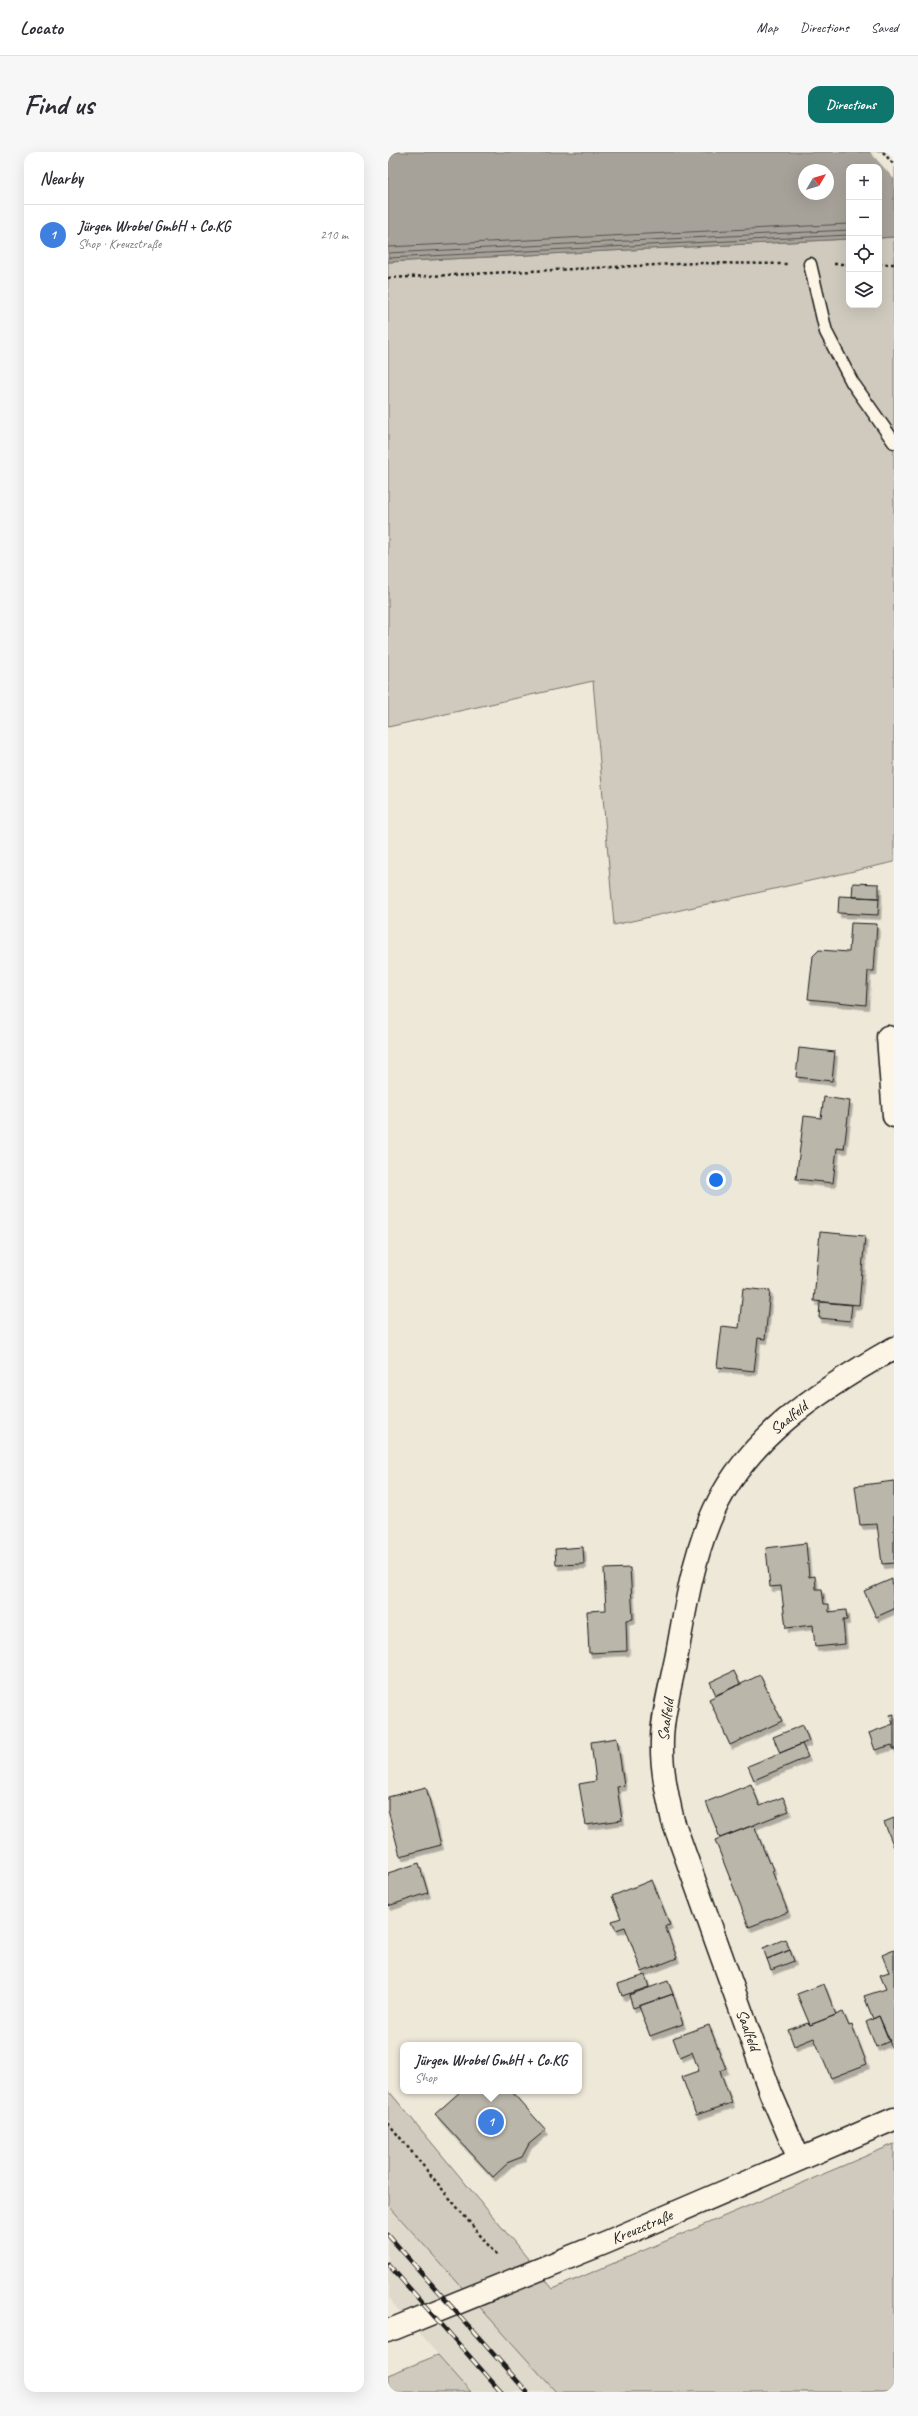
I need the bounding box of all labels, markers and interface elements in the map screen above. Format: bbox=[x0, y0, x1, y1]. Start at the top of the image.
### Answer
text: Locato bbox=[20, 16, 63, 40]
text: Map bbox=[757, 19, 778, 36]
text: Directions bbox=[800, 19, 849, 36]
text: Saved bbox=[871, 19, 898, 36]
button: Directions bbox=[808, 86, 894, 123]
text: Find us bbox=[24, 87, 94, 122]
north arrow bbox=[798, 164, 834, 200]
map controls bbox=[846, 164, 882, 308]
button: + bbox=[846, 164, 882, 200]
text: Nearby bbox=[40, 168, 83, 189]
button: − bbox=[846, 200, 882, 236]
text: Jürgen Wrobel GmbH + Co.KG bbox=[78, 217, 230, 236]
text: 1 bbox=[50, 227, 56, 243]
text: 210 m bbox=[320, 227, 348, 243]
text: Shop · Kreuzstraße bbox=[78, 236, 161, 252]
button: locate bbox=[846, 236, 882, 272]
button: layers bbox=[846, 272, 882, 308]
your location bbox=[706, 1170, 726, 1190]
street label: Saalfeld bbox=[766, 1395, 814, 1439]
street label: Saalfeld bbox=[653, 1695, 679, 1742]
street label: Saalfeld bbox=[731, 2007, 766, 2056]
popup bbox=[400, 2042, 582, 2094]
text: Jürgen Wrobel GmbH + Co.KG bbox=[415, 2051, 567, 2070]
text: Shop bbox=[415, 2070, 437, 2086]
pin: 1 bbox=[478, 2107, 504, 2137]
street label: Kreuzstraße bbox=[608, 2204, 677, 2249]

